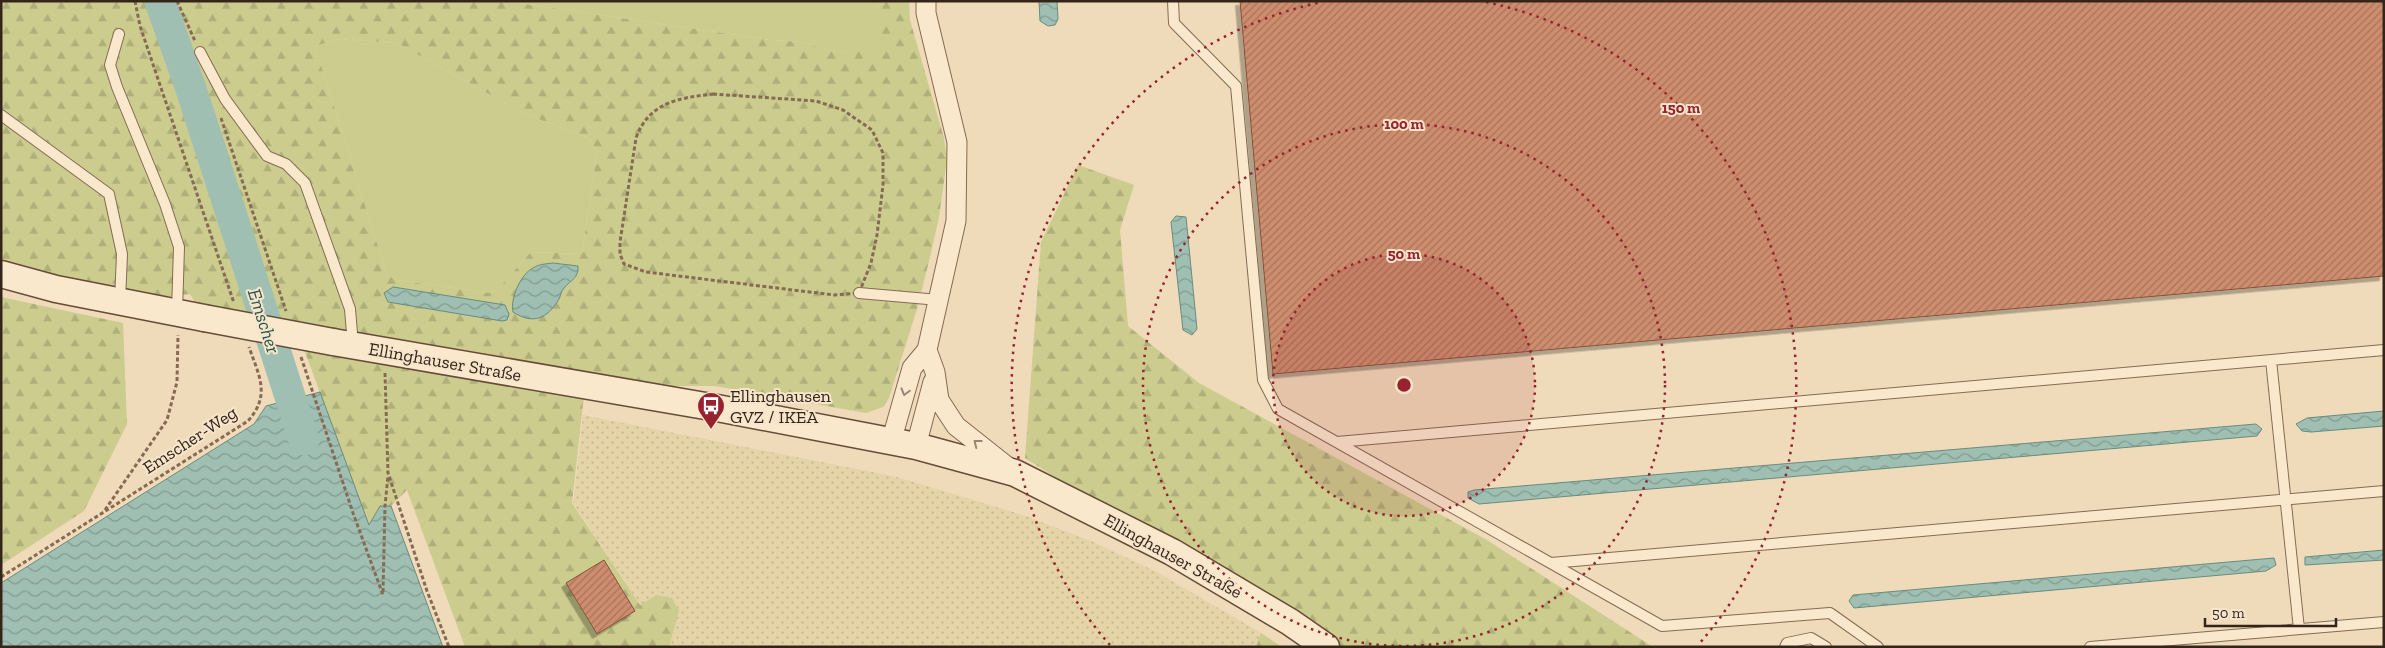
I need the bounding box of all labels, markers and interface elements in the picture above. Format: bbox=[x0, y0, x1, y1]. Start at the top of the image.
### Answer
text: 150 m bbox=[1662, 99, 1700, 117]
text: 100 m bbox=[1384, 115, 1424, 133]
text: 50 m bbox=[1388, 245, 1420, 263]
water label: Emscher bbox=[243, 286, 285, 357]
street label: Ellinghauser Straße bbox=[367, 338, 523, 386]
centre of rings bbox=[1395, 376, 1413, 394]
place label: Ellinghausen GVZ / IKEA bbox=[730, 385, 832, 428]
one-way arrow bbox=[900, 387, 911, 396]
bus stop icon: Ellinghausen GVZ / IKEA bbox=[696, 391, 726, 430]
street label: Emscher-Weg bbox=[139, 401, 241, 479]
one-way arrow bbox=[974, 440, 983, 448]
street label: Ellinghauser Straße bbox=[1100, 509, 1246, 603]
scale bar bbox=[2205, 596, 2336, 628]
text: 50 m bbox=[2212, 604, 2245, 622]

